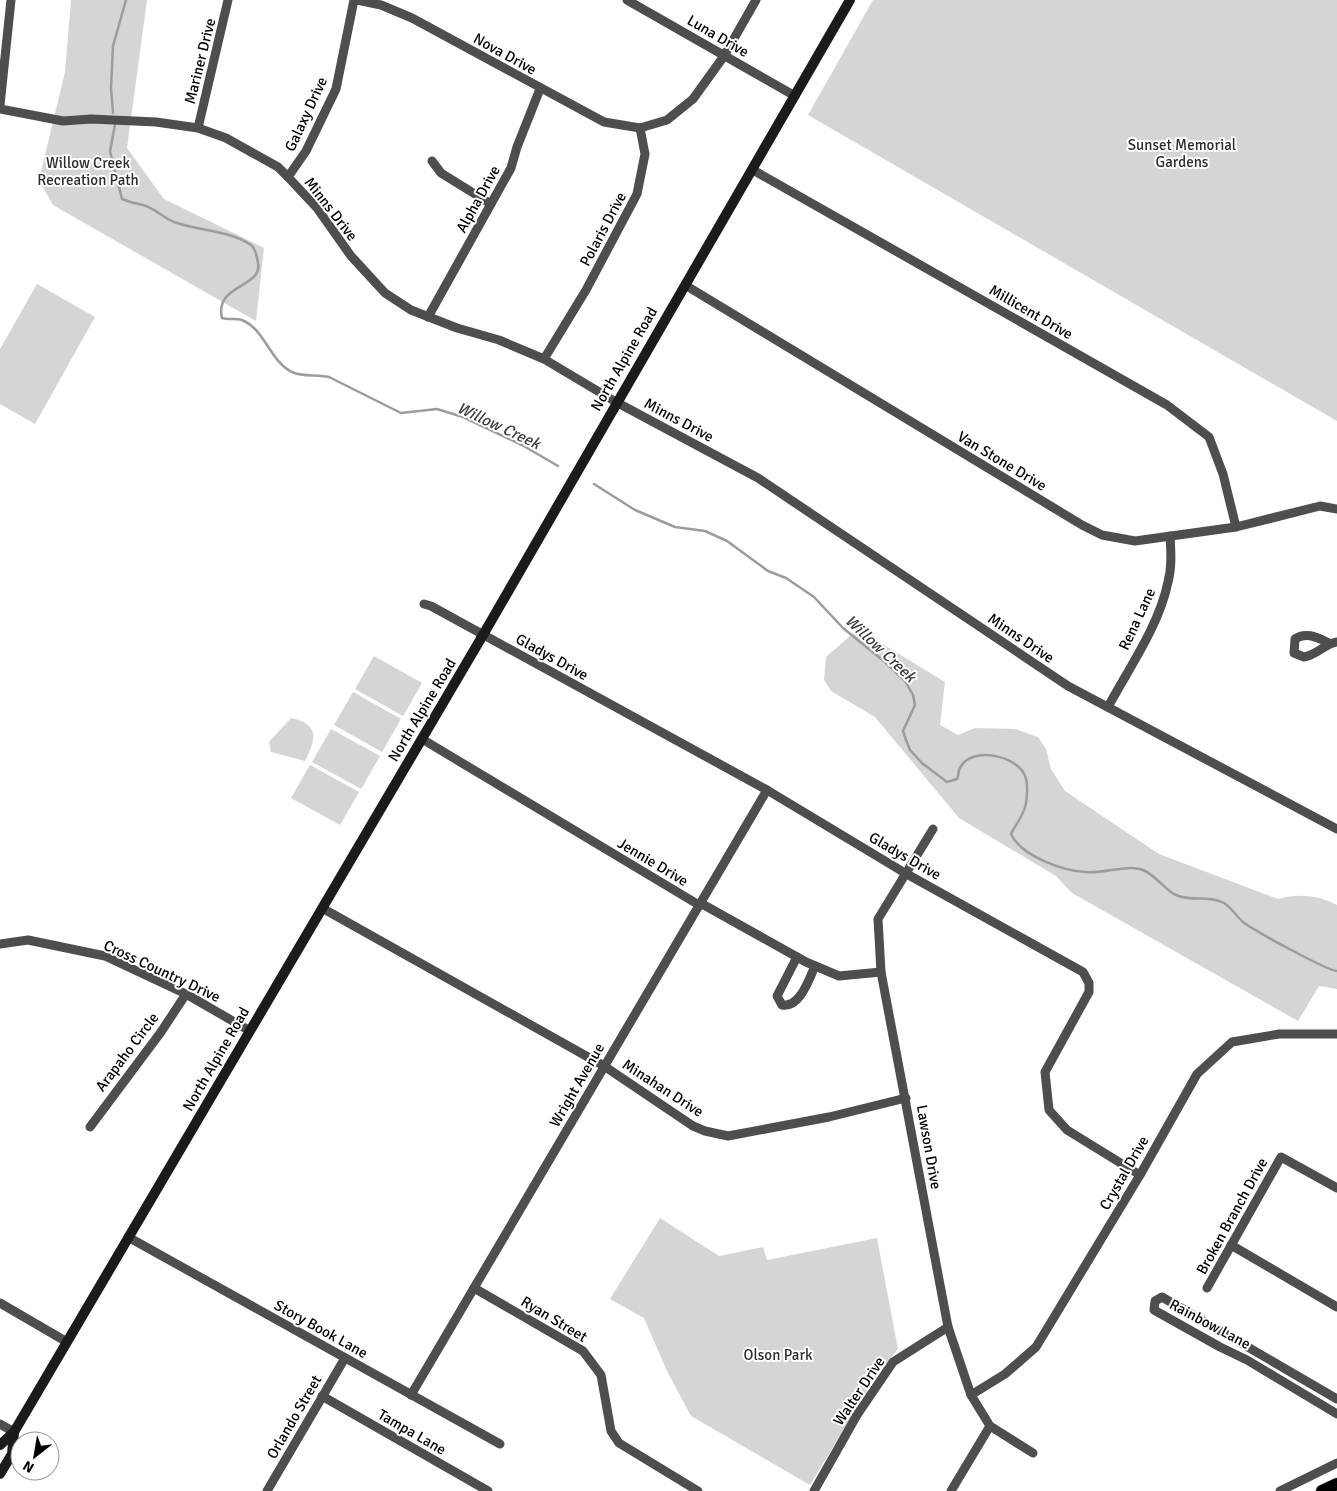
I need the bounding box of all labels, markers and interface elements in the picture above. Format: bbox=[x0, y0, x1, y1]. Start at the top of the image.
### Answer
street label: Luna Drive bbox=[684, 11, 752, 61]
street label: Mariner Drive bbox=[181, 16, 219, 106]
street label: Nova Drive bbox=[470, 29, 540, 79]
street label: Galaxy Drive bbox=[281, 74, 331, 154]
park label: Sunset Memorial Gardens bbox=[1128, 136, 1236, 171]
park label: Willow Creek Recreation Path bbox=[37, 154, 139, 189]
street label: Alpha Drive bbox=[452, 162, 504, 236]
street label: Minns Drive bbox=[301, 174, 361, 244]
street label: Polaris Drive bbox=[576, 189, 630, 269]
street label: Millicent Drive bbox=[986, 281, 1076, 343]
street label: North Alpine Road bbox=[587, 304, 661, 414]
street label: Minns Drive bbox=[641, 394, 717, 446]
water label: Willow Creek bbox=[454, 398, 545, 455]
street label: Van Stone Drive bbox=[954, 427, 1050, 495]
street label: Rena Lane bbox=[1115, 585, 1159, 653]
street label: Minns Drive bbox=[984, 609, 1058, 667]
water label: Willow Creek bbox=[841, 611, 921, 688]
street label: Gladys Drive bbox=[513, 630, 591, 684]
street label: North Alpine Road bbox=[384, 655, 460, 765]
street label: Gladys Drive bbox=[866, 828, 944, 884]
street label: Jennie Drive bbox=[614, 834, 692, 890]
street label: Cross Country Drive bbox=[101, 936, 223, 1006]
street label: North Alpine Road bbox=[179, 1004, 253, 1114]
street label: Arapaho Circle bbox=[91, 1009, 163, 1095]
street label: Wright Avenue bbox=[546, 1040, 608, 1130]
street label: Minahan Drive bbox=[619, 1055, 707, 1121]
street label: Lawson Drive bbox=[913, 1103, 945, 1191]
street label: Crystal Drive bbox=[1096, 1133, 1152, 1213]
street label: Broken Branch Drive bbox=[1193, 1155, 1271, 1277]
street label: Ryan Street bbox=[518, 1292, 590, 1346]
street label: Rainbow Lane bbox=[1166, 1295, 1254, 1353]
street label: Story Book Lane bbox=[271, 1296, 371, 1362]
park label: Olson Park bbox=[744, 1346, 813, 1364]
street label: Walter Drive bbox=[829, 1353, 889, 1429]
street label: Orlando Street bbox=[263, 1372, 325, 1462]
street label: Tampa Lane bbox=[375, 1405, 449, 1459]
north arrow bbox=[10, 1431, 60, 1481]
text: N bbox=[20, 1457, 37, 1477]

